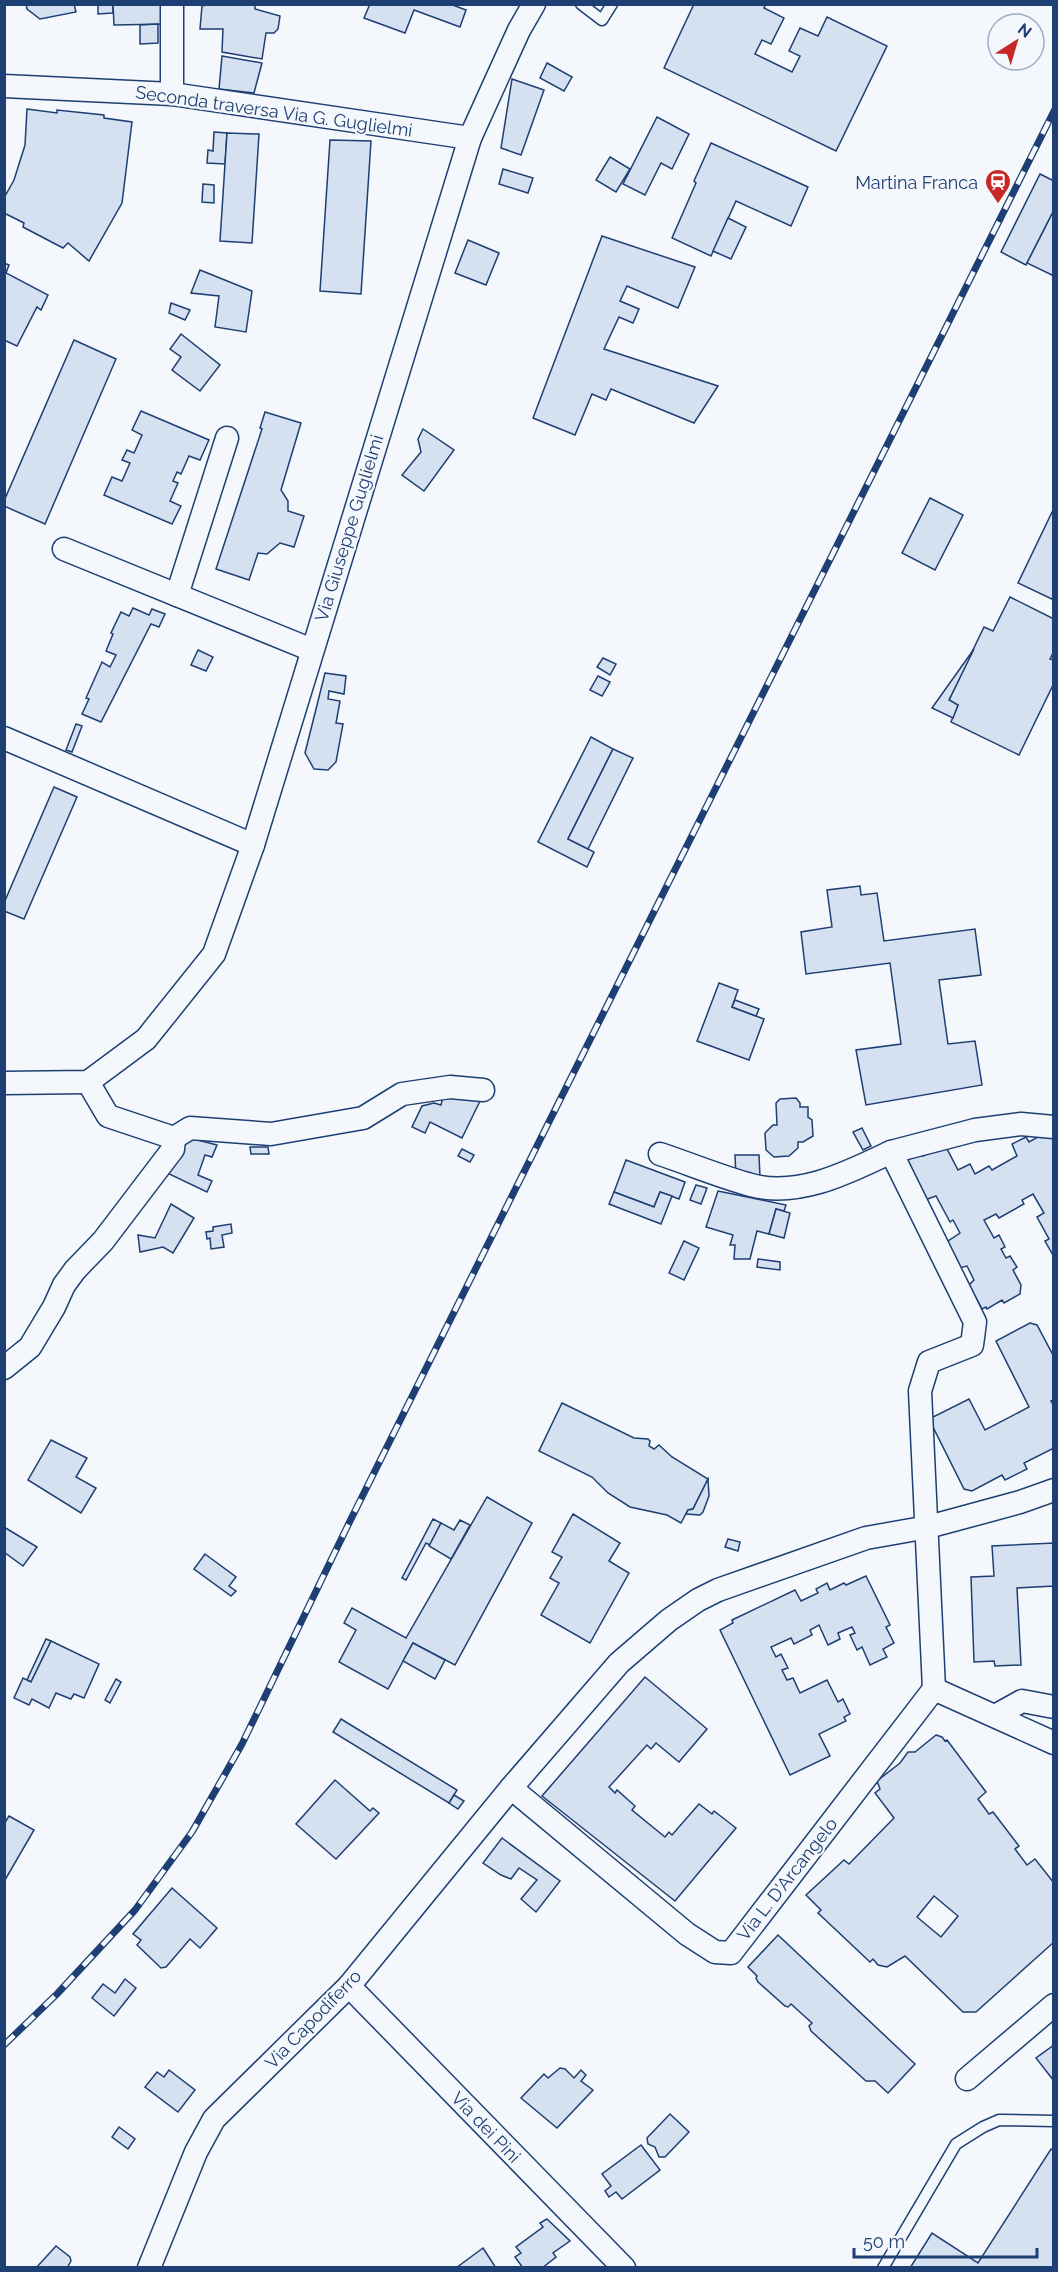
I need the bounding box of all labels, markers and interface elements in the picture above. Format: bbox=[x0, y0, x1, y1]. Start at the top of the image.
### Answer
north arrow bbox=[986, 12, 1046, 72]
text: N bbox=[1014, 19, 1035, 42]
street label: Seconda traversa Via G. Guglielmi bbox=[134, 81, 414, 141]
station icon: Martina Franca bbox=[983, 167, 1013, 205]
place label: Martina Franca bbox=[855, 172, 978, 193]
street label: Via Giuseppe Guglielmi bbox=[311, 432, 387, 624]
street label: Via L. D'Arcangelo bbox=[733, 1813, 842, 1945]
street label: Via Capodiferro bbox=[261, 1965, 366, 2073]
street label: Via dei Pini bbox=[447, 2087, 525, 2167]
scale bar bbox=[854, 2221, 1037, 2259]
text: 50 m bbox=[863, 2231, 905, 2252]

